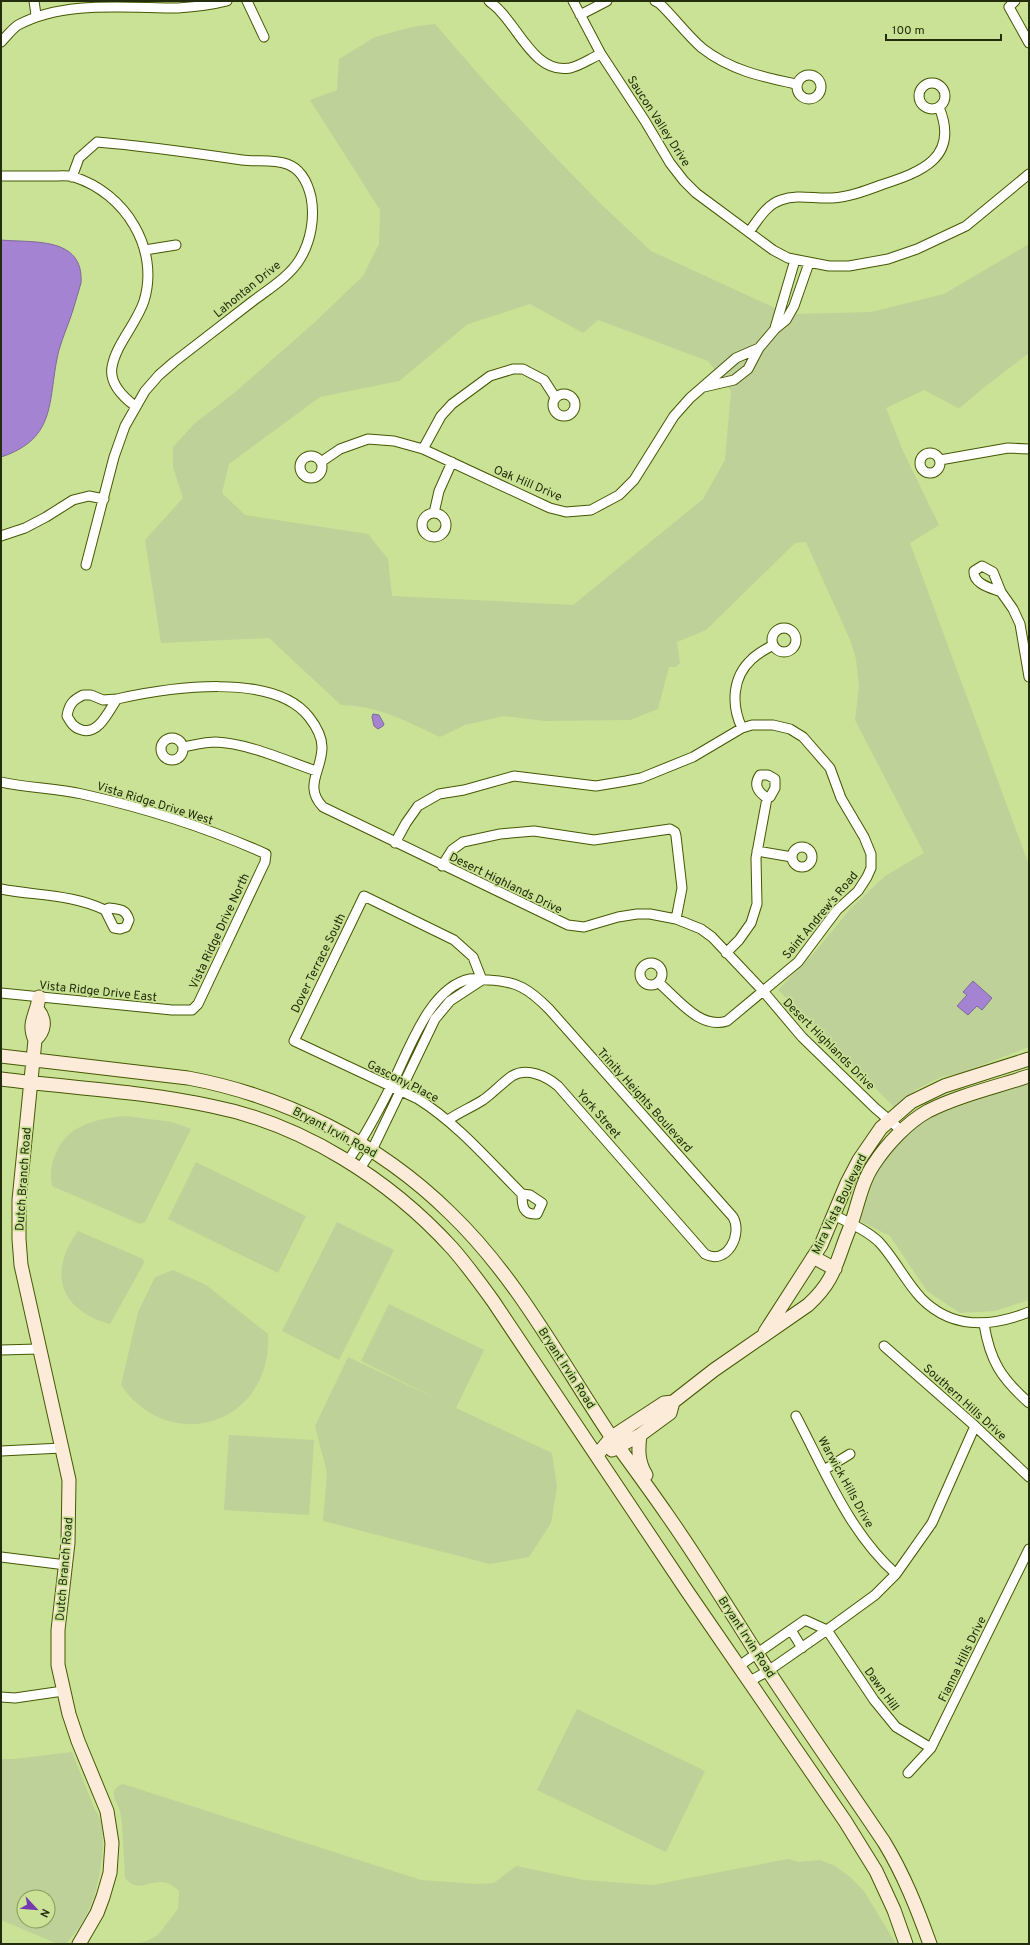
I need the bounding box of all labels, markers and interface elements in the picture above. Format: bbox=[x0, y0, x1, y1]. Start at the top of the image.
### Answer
scale bar bbox=[886, 16, 1001, 42]
text: 100 m bbox=[892, 23, 925, 39]
street label: Saucon Valley Drive bbox=[623, 73, 694, 170]
street label: Lahontan Drive bbox=[211, 258, 285, 322]
street label: Oak Hill Drive bbox=[491, 462, 564, 506]
street label: Vista Ridge Drive West bbox=[95, 779, 215, 829]
street label: Desert Highlands Drive bbox=[446, 850, 565, 918]
street label: Saint Andrew's Road bbox=[779, 868, 862, 963]
street label: Vista Ridge Drive North bbox=[186, 871, 254, 992]
street label: Dover Terrace South bbox=[288, 911, 350, 1016]
street label: Vista Ridge Drive East bbox=[38, 978, 158, 1006]
street label: Desert Highlands Drive bbox=[779, 995, 878, 1094]
street label: Trinity Heights Boulevard bbox=[593, 1045, 695, 1156]
street label: Gascony Place bbox=[364, 1057, 441, 1107]
street label: York Street bbox=[573, 1087, 624, 1143]
street label: Bryant Irvin Road bbox=[289, 1104, 380, 1162]
street label: Dutch Branch Road bbox=[12, 1127, 36, 1232]
street label: Mira Vista Boulevard bbox=[809, 1152, 871, 1257]
street label: Bryant Irvin Road bbox=[534, 1325, 598, 1412]
street label: Southern Hills Drive bbox=[919, 1361, 1009, 1444]
street label: Warwick Hills Drive bbox=[813, 1434, 877, 1531]
street label: Dutch Branch Road bbox=[52, 1517, 77, 1622]
street label: Bryant Irvin Road bbox=[714, 1594, 778, 1681]
street label: Fianna Hills Drive bbox=[935, 1614, 991, 1705]
street label: Dawn Hill bbox=[860, 1665, 902, 1715]
north arrow bbox=[16, 1889, 56, 1929]
text: N bbox=[36, 1906, 52, 1920]

